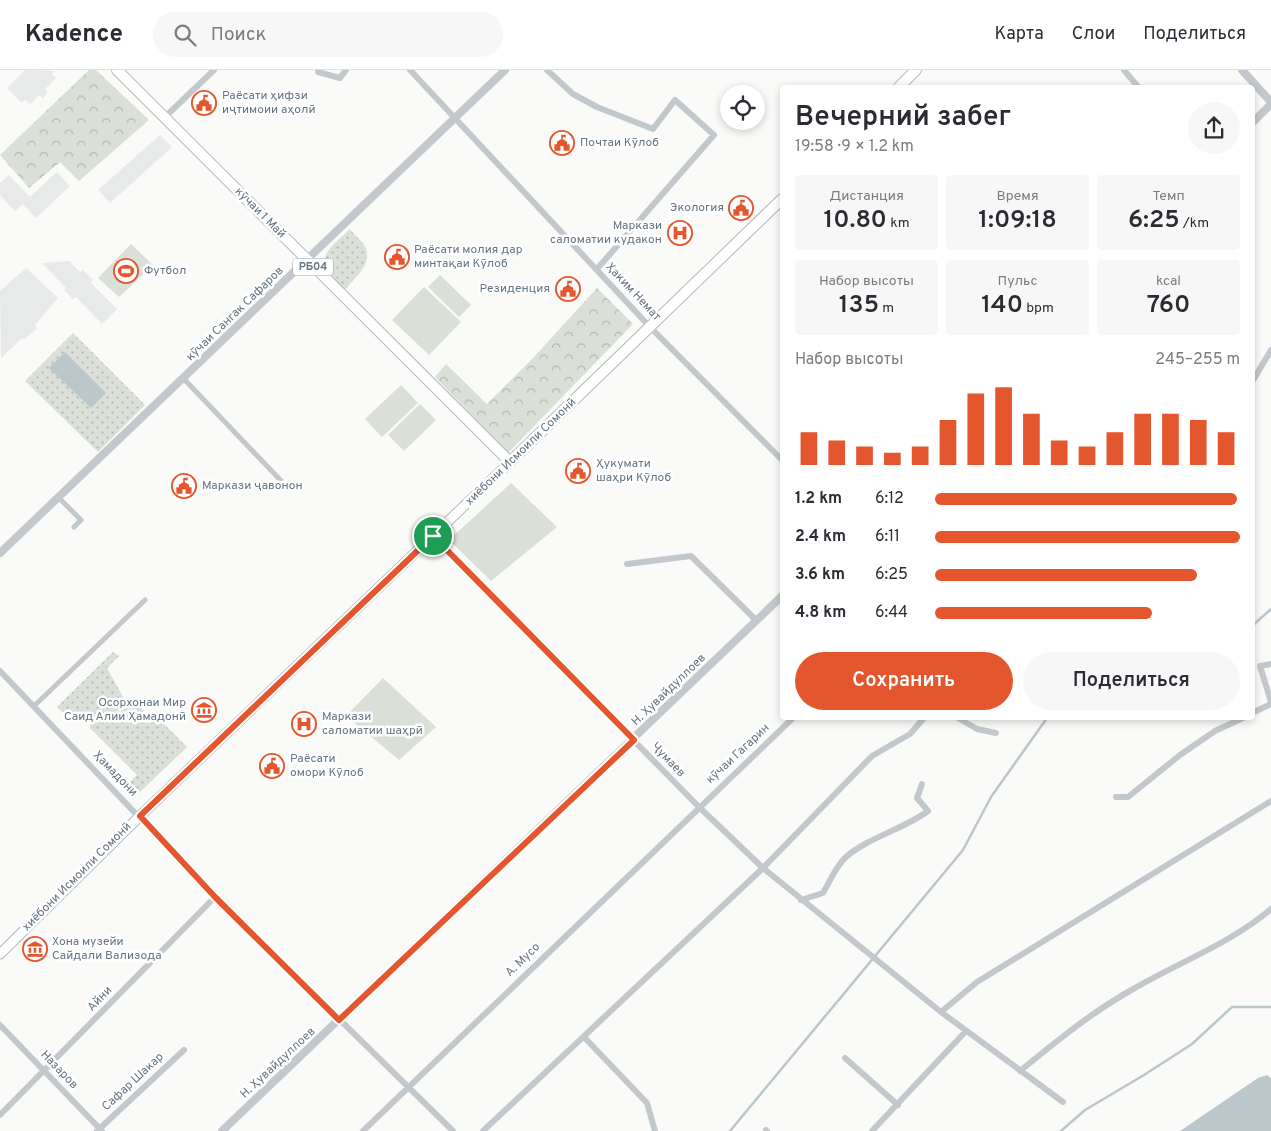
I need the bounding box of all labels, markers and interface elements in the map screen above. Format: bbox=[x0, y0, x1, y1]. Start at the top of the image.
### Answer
search box bbox=[153, 12, 503, 57]
text: Kadence bbox=[25, 20, 123, 50]
icon: search bbox=[171, 21, 199, 49]
text: Поиск bbox=[211, 23, 266, 47]
text: Карта bbox=[994, 23, 1044, 46]
text: Слои bbox=[1072, 23, 1115, 46]
text: Поделиться bbox=[1143, 23, 1246, 46]
map controls bbox=[720, 85, 765, 130]
button: locate bbox=[720, 85, 765, 130]
place label: Раёсати ҳифзи иҷтимоии аҳолӣ bbox=[222, 88, 316, 118]
public building icon: Раёсати ҳифзи иҷтимоии аҳолӣ bbox=[191, 90, 217, 116]
text: Вечерний забег bbox=[795, 100, 1011, 136]
button: share bbox=[1188, 102, 1240, 154]
public building icon: Почтаи Кӯлоб bbox=[549, 130, 575, 156]
place label: Почтаи Кӯлоб bbox=[580, 135, 659, 151]
text: 19:58 · 9 × 1.2 km bbox=[795, 137, 914, 157]
street label: кӯчаи 1 Май bbox=[231, 184, 289, 242]
text: Дистанция bbox=[829, 188, 904, 205]
text: Время bbox=[996, 188, 1039, 205]
text: Темп bbox=[1152, 188, 1185, 205]
public building icon: Экология bbox=[728, 195, 754, 221]
place label: Экология bbox=[670, 200, 724, 216]
text: 10.80 bbox=[823, 205, 887, 237]
text: 1:09:18 bbox=[978, 205, 1057, 237]
text: 6:25 bbox=[1128, 205, 1180, 237]
text: km bbox=[887, 215, 910, 232]
text: /km bbox=[1180, 215, 1209, 232]
place label: Маркази саломатии кудакон bbox=[550, 218, 662, 248]
hospital icon: Маркази саломатии кудакон bbox=[667, 220, 693, 246]
place label: Раёсати молия дар минтақаи Кӯлоб bbox=[414, 242, 523, 272]
public building icon: Раёсати молия дар минтақаи Кӯлоб bbox=[384, 244, 410, 270]
sports icon: Футбол bbox=[113, 258, 139, 284]
road number: РБ04 bbox=[293, 258, 333, 276]
street label: Ҳаким Немат bbox=[602, 259, 665, 325]
place label: Футбол bbox=[144, 263, 186, 279]
street label: кӯчаи Сангак Сафаров bbox=[183, 263, 287, 365]
text: Набор высоты bbox=[819, 273, 914, 290]
text: Пульс bbox=[998, 273, 1037, 290]
text: kcal bbox=[1156, 273, 1181, 290]
public building icon: Резиденция bbox=[555, 276, 581, 302]
place label: Резиденция bbox=[479, 281, 550, 297]
text: 135 bbox=[839, 290, 879, 322]
text: 140 bbox=[981, 290, 1023, 322]
text: 760 bbox=[1147, 290, 1190, 322]
text: m bbox=[879, 300, 894, 317]
text: bpm bbox=[1023, 300, 1054, 317]
text: Набор высоты bbox=[795, 350, 903, 370]
text: 245–255 m bbox=[1155, 350, 1240, 370]
street label: хиёбони Исмоили Сомонӣ bbox=[462, 395, 580, 509]
place label: Ҳукумати шаҳри Кӯлоб bbox=[596, 456, 671, 486]
public building icon: Ҳукумати шаҳри Кӯлоб bbox=[565, 458, 591, 484]
public building icon: Маркази ҷавонон bbox=[171, 473, 197, 499]
place label: Маркази ҷавонон bbox=[202, 478, 303, 494]
text: 1.2 km bbox=[795, 489, 842, 509]
text: 6:12 bbox=[875, 489, 904, 509]
pin bbox=[412, 515, 454, 557]
icon: arrive bbox=[419, 522, 447, 550]
text: 2.4 km bbox=[795, 527, 846, 547]
text: 6:11 bbox=[875, 527, 900, 547]
text: 3.6 km bbox=[795, 565, 845, 585]
text: 6:25 bbox=[875, 565, 908, 585]
text: 4.8 km bbox=[795, 603, 846, 623]
text: 6:44 bbox=[875, 603, 908, 623]
street label: Н. Ҳувайдуллоев bbox=[628, 650, 710, 730]
button: Сохранить bbox=[795, 652, 1013, 710]
button: Поделиться bbox=[1023, 652, 1240, 710]
place label: Осорхонаи Мир Саид Алии Ҳамадонӣ bbox=[64, 695, 186, 725]
museum icon: Осорхонаи Мир Саид Алии Ҳамадонӣ bbox=[191, 697, 217, 723]
place label: Маркази саломатии шаҳрӣ bbox=[322, 709, 423, 739]
hospital icon: Маркази саломатии шаҳрӣ bbox=[291, 711, 317, 737]
street label: кӯчаи Гагарин bbox=[703, 720, 773, 788]
street label: Ҷумаев bbox=[647, 739, 689, 781]
street label: Ҳамадони bbox=[89, 748, 141, 800]
place label: Раёсати омори Кӯлоб bbox=[290, 751, 364, 781]
public building icon: Раёсати омори Кӯлоб bbox=[259, 753, 285, 779]
street label: хиёбони Исмоили Сомонӣ bbox=[19, 819, 135, 935]
place label: Хона музейи Сайдали Вализода bbox=[52, 934, 162, 964]
museum icon: Хона музейи Сайдали Вализода bbox=[22, 936, 48, 962]
street label: А. Мусо bbox=[502, 939, 544, 980]
street label: Айни bbox=[84, 983, 116, 1015]
street label: Н. Ҳувайдуллоев bbox=[237, 1024, 319, 1102]
street label: Назаров bbox=[37, 1047, 81, 1093]
street label: Сафар Шакар bbox=[99, 1049, 167, 1115]

